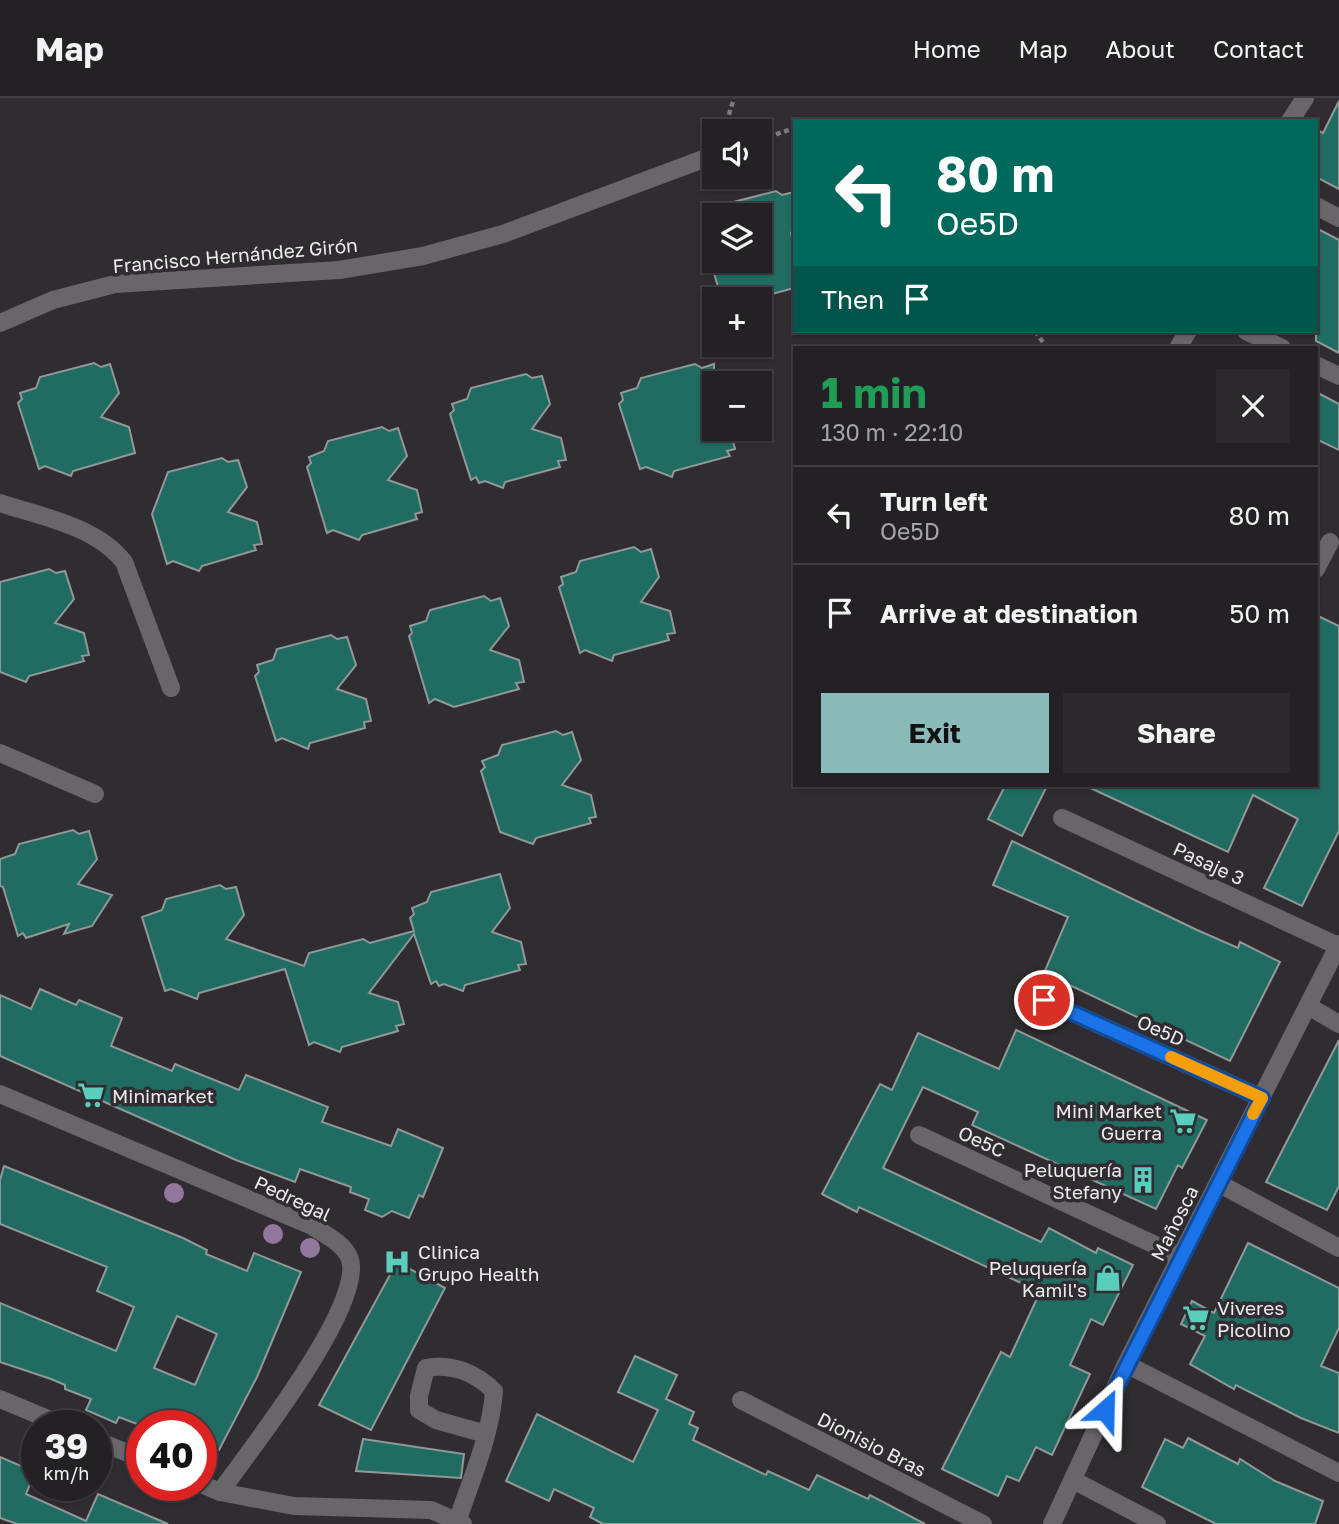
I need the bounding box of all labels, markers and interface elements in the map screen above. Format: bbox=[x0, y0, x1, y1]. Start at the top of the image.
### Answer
text: Map bbox=[35, 29, 104, 68]
text: Home bbox=[913, 34, 981, 63]
text: Map bbox=[1019, 34, 1068, 63]
text: About bbox=[1106, 34, 1175, 63]
text: Contact bbox=[1213, 34, 1304, 63]
map controls bbox=[702, 119, 772, 441]
button: sound bbox=[702, 119, 772, 189]
text: 80 m bbox=[936, 144, 1054, 203]
icon: left bbox=[821, 147, 912, 238]
button: layers bbox=[702, 203, 772, 273]
text: Oe5D bbox=[936, 204, 1019, 242]
street label: Francisco Hernández Girón bbox=[112, 233, 358, 277]
icon: arrive bbox=[898, 280, 936, 318]
text: Then bbox=[821, 284, 884, 315]
button: + bbox=[702, 287, 772, 357]
text: 1 min bbox=[821, 367, 927, 417]
button: close bbox=[1216, 369, 1290, 443]
button: − bbox=[702, 371, 772, 441]
text: 130 m · 22:10 bbox=[821, 418, 963, 446]
text: Turn left bbox=[880, 486, 988, 517]
icon: left bbox=[821, 496, 859, 534]
text: 80 m bbox=[1229, 500, 1290, 531]
text: Oe5D bbox=[880, 517, 940, 545]
icon: arrive bbox=[821, 594, 859, 632]
text: Arrive at destination bbox=[880, 598, 1138, 629]
text: 50 m bbox=[1229, 598, 1290, 629]
button: Exit bbox=[821, 693, 1049, 773]
button: Share bbox=[1063, 693, 1290, 773]
street label: Pasaje 3 bbox=[1170, 837, 1248, 889]
pin bbox=[1014, 970, 1074, 1030]
icon: arrive bbox=[1025, 981, 1063, 1019]
street label: Oe5D bbox=[1134, 1009, 1188, 1051]
supermarket icon: Minimarket bbox=[76, 1080, 106, 1110]
place label: Minimarket bbox=[112, 1084, 214, 1107]
place label: Mini Market Guerra bbox=[1056, 1099, 1162, 1144]
supermarket icon: Mini Market Guerra bbox=[1168, 1106, 1198, 1136]
street label: Oe5C bbox=[955, 1120, 1009, 1162]
place label: Peluquería Stefany bbox=[1024, 1158, 1122, 1203]
building icon: Peluquería Stefany bbox=[1128, 1165, 1158, 1195]
street label: Pedregal bbox=[251, 1170, 335, 1226]
street label: Mañosca bbox=[1145, 1182, 1203, 1264]
place label: Clinica Grupo Health bbox=[418, 1240, 539, 1285]
hospital icon: Clinica Grupo Health bbox=[382, 1247, 412, 1277]
place label: Peluquería Kamil's bbox=[989, 1256, 1087, 1301]
shop icon: Peluquería Kamil's bbox=[1093, 1263, 1123, 1293]
place label: Viveres Picolino bbox=[1217, 1296, 1291, 1341]
supermarket icon: Viveres Picolino bbox=[1181, 1303, 1211, 1333]
position arrow bbox=[1068, 1373, 1142, 1447]
street label: Dionisio Bras bbox=[814, 1407, 930, 1481]
speed limit sign: 40 bbox=[126, 1410, 217, 1501]
text: 39 bbox=[45, 1425, 88, 1467]
text: km/h bbox=[44, 1462, 89, 1484]

